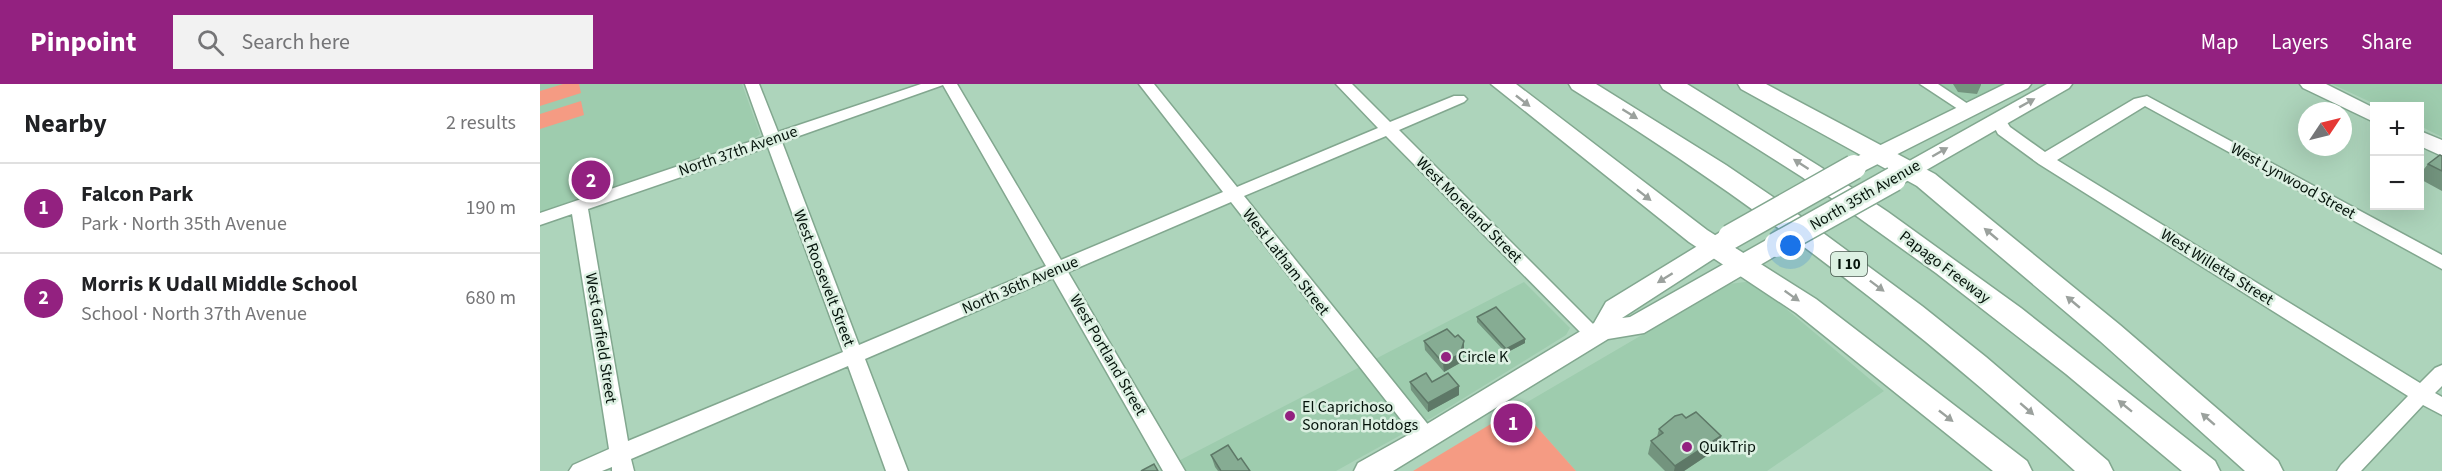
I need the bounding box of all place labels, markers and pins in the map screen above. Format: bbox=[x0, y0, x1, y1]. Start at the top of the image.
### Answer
pin: 2 bbox=[572, 158, 610, 202]
place label: Circle K bbox=[1458, 346, 1509, 368]
marker: Circle K bbox=[1439, 350, 1453, 364]
place label: El Caprichoso Sonoran Hotdogs bbox=[1302, 396, 1418, 436]
pin: 1 bbox=[1494, 400, 1532, 446]
marker: El Caprichoso Sonoran Hotdogs bbox=[1283, 409, 1297, 423]
place label: QuikTrip bbox=[1699, 436, 1756, 458]
marker: QuikTrip bbox=[1680, 440, 1694, 454]

